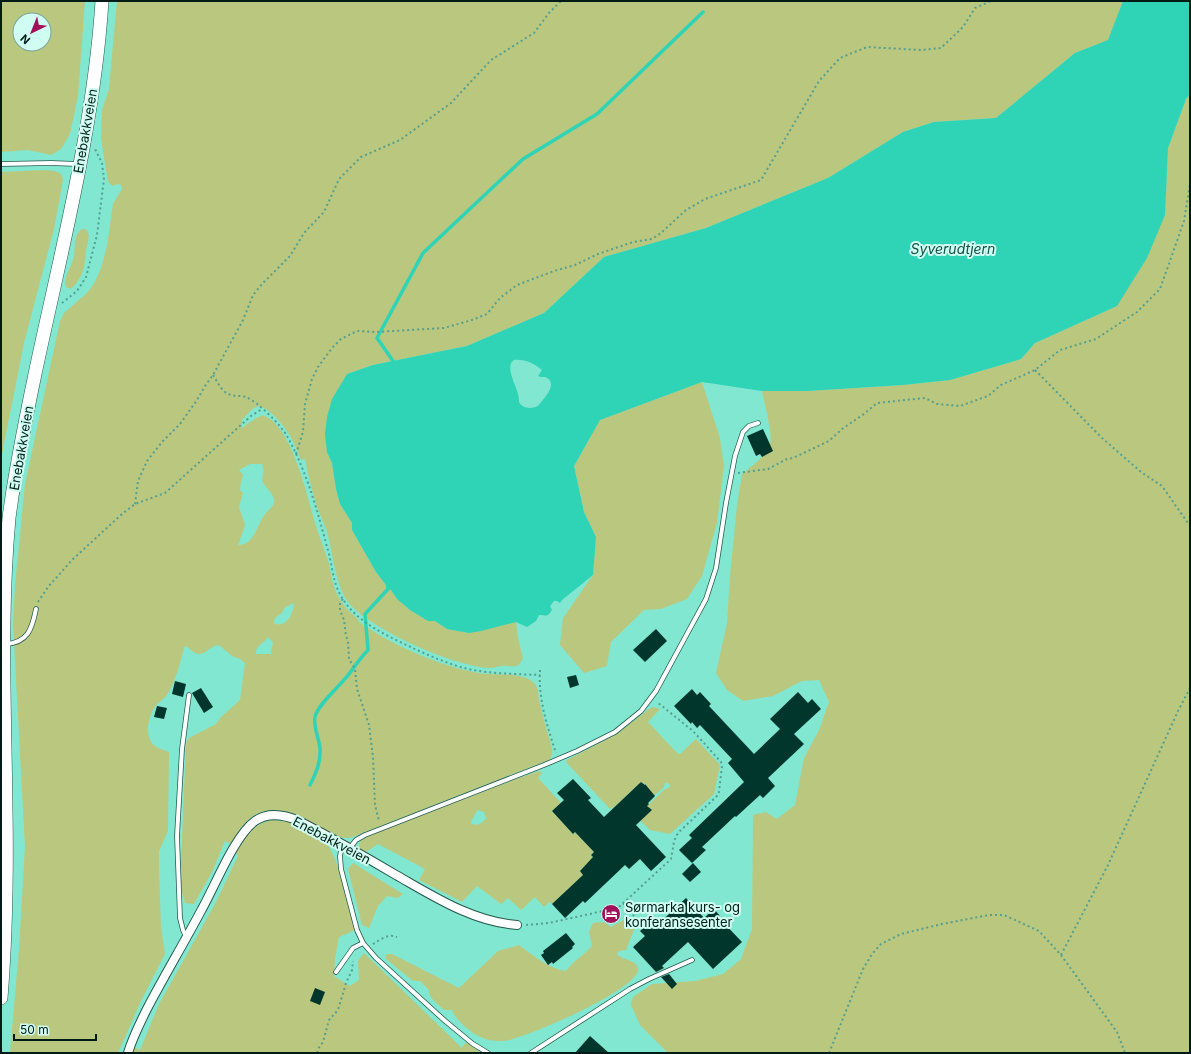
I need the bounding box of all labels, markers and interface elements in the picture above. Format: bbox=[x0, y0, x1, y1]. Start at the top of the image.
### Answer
north arrow bbox=[12, 12, 52, 52]
text: N bbox=[17, 31, 33, 47]
street label: Enebakkveien bbox=[70, 87, 100, 175]
water label: Syverudtjern bbox=[911, 240, 995, 257]
street label: Enebakkveien bbox=[6, 404, 36, 492]
street label: Enebakkveien bbox=[290, 813, 374, 867]
place label: Sørmarka kurs- og konferansesenter bbox=[625, 899, 740, 930]
hotel icon: Sørmarka kurs- og konferansesenter bbox=[600, 903, 622, 925]
scale bar bbox=[14, 1016, 96, 1042]
text: 50 m bbox=[20, 1022, 49, 1037]

